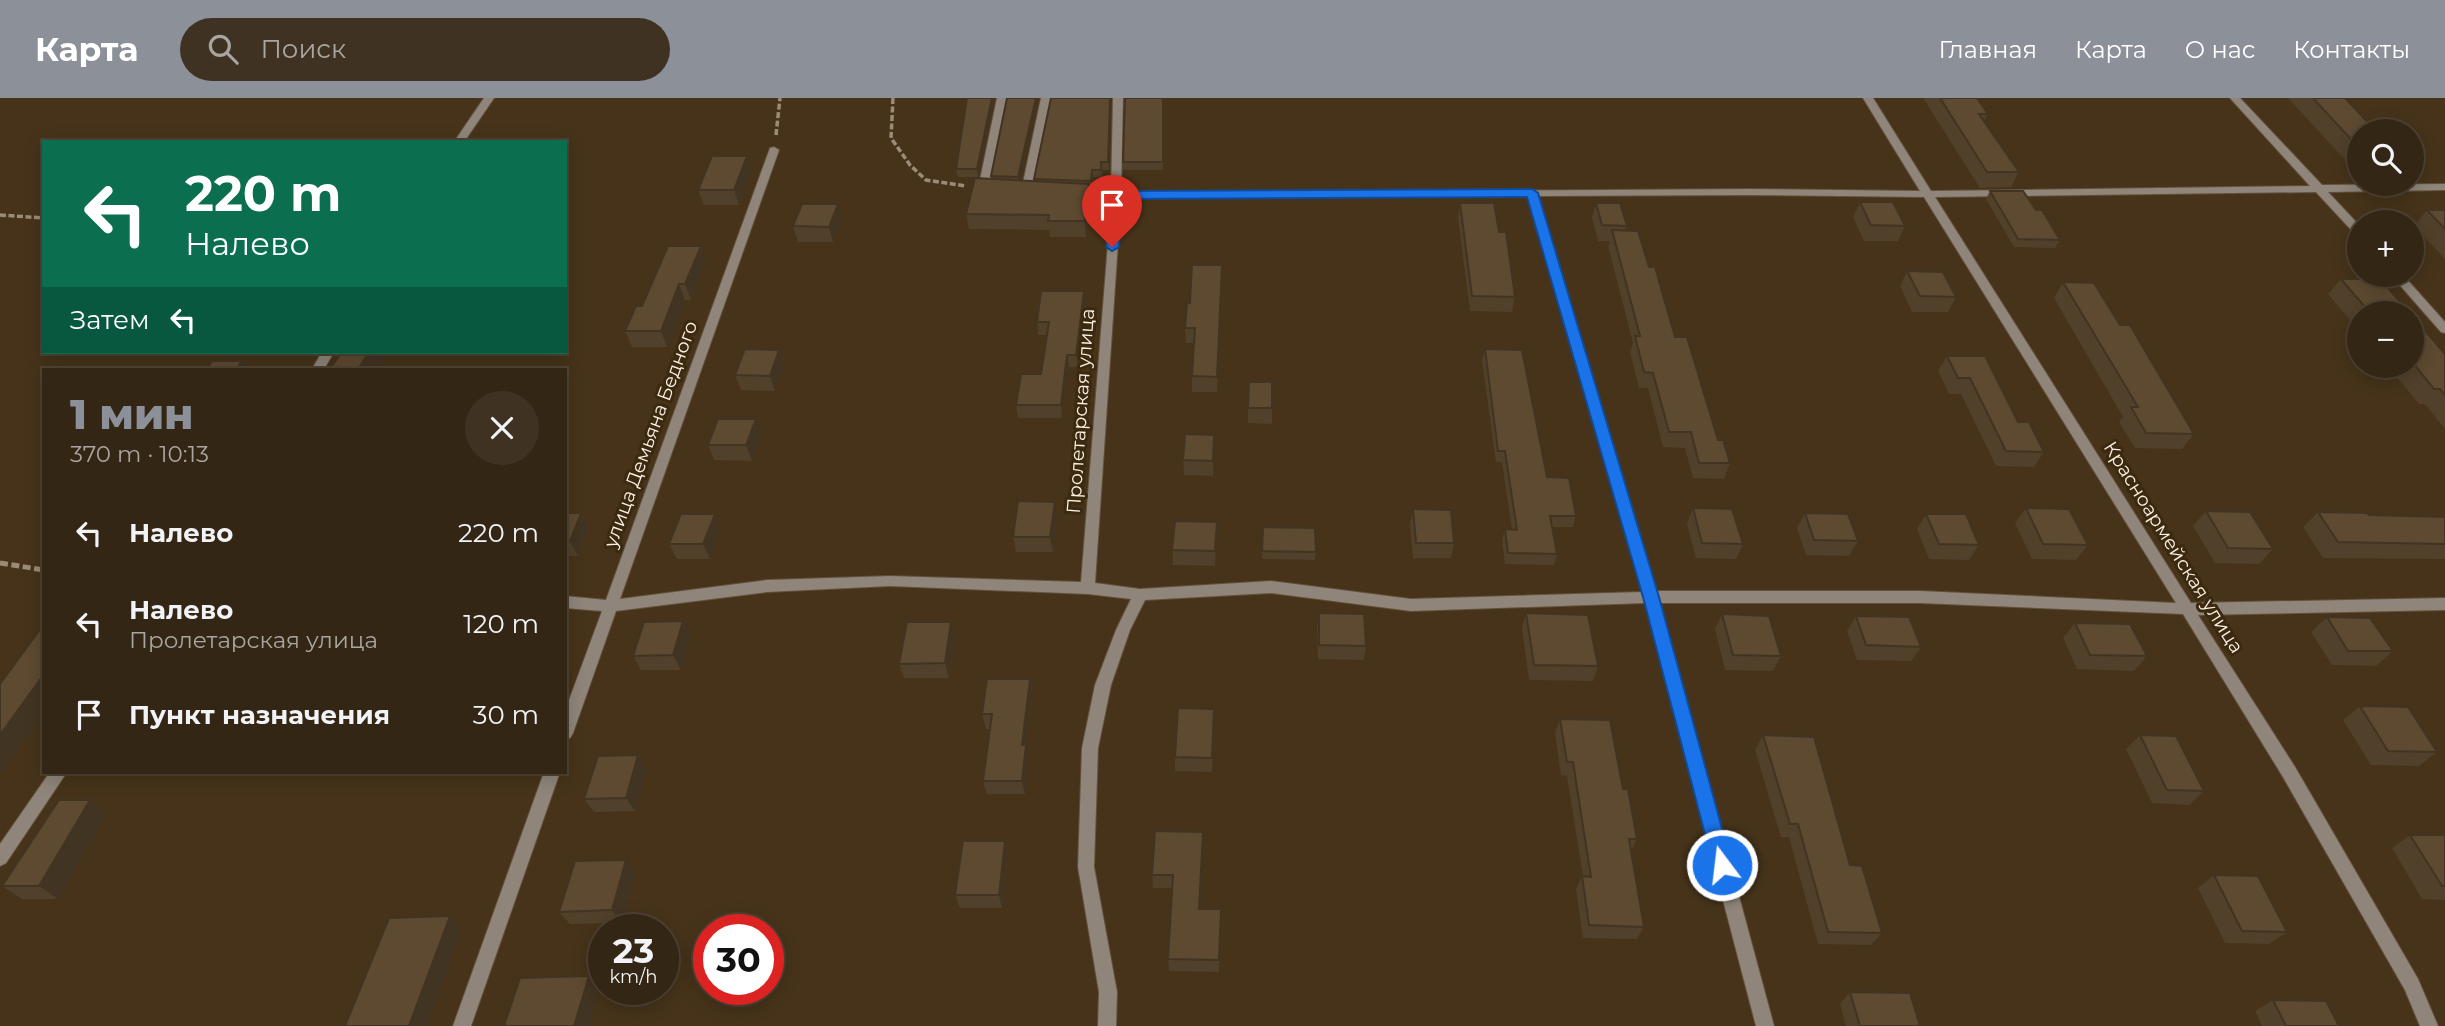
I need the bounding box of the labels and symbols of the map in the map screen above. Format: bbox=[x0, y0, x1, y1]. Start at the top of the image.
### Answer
pin bbox=[1082, 175, 1142, 247]
street label: Пролетарская улица bbox=[1062, 308, 1099, 514]
street label: улица Демьяна Бедного bbox=[598, 318, 702, 552]
street label: Красноармейская улица bbox=[2099, 437, 2248, 657]
position arrow bbox=[1685, 828, 1759, 902]
speed limit sign: 30 bbox=[693, 914, 784, 1005]

